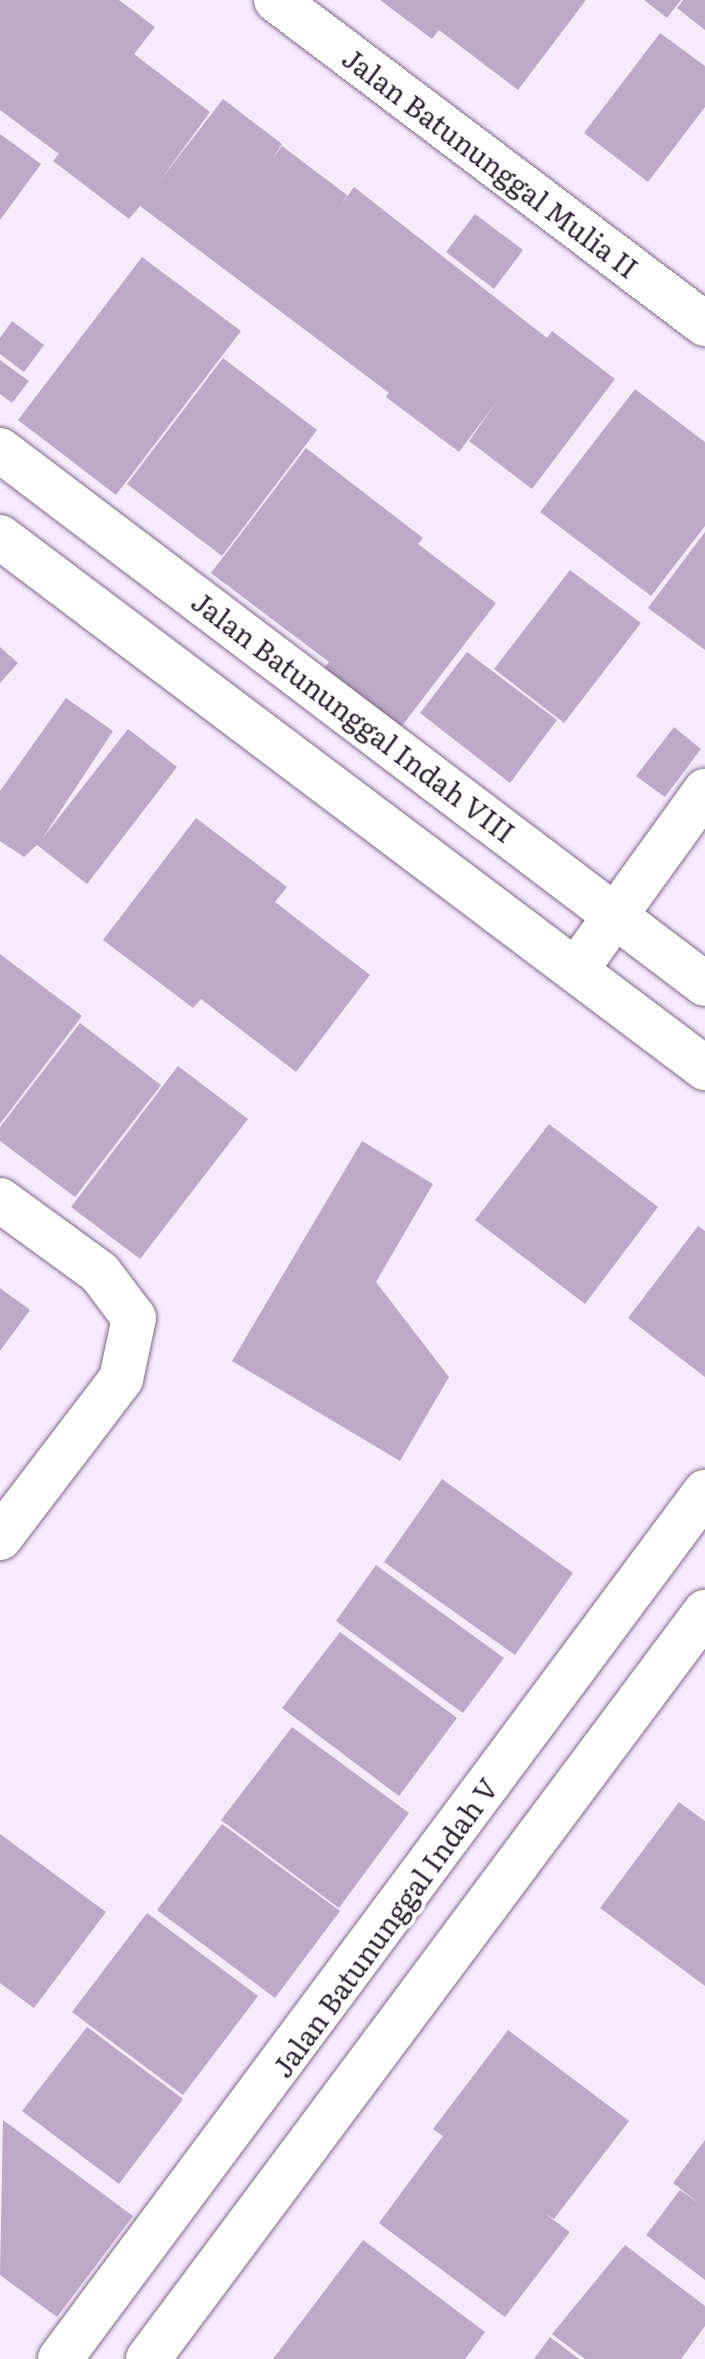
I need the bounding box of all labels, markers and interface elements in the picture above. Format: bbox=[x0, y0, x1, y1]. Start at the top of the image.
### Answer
street label: Jalan Batununggal Mulia II bbox=[337, 40, 645, 284]
street label: Jalan Batununggal Indah VIII bbox=[186, 583, 522, 849]
street label: Jalan Batununggal Indah V bbox=[264, 1771, 504, 2083]

